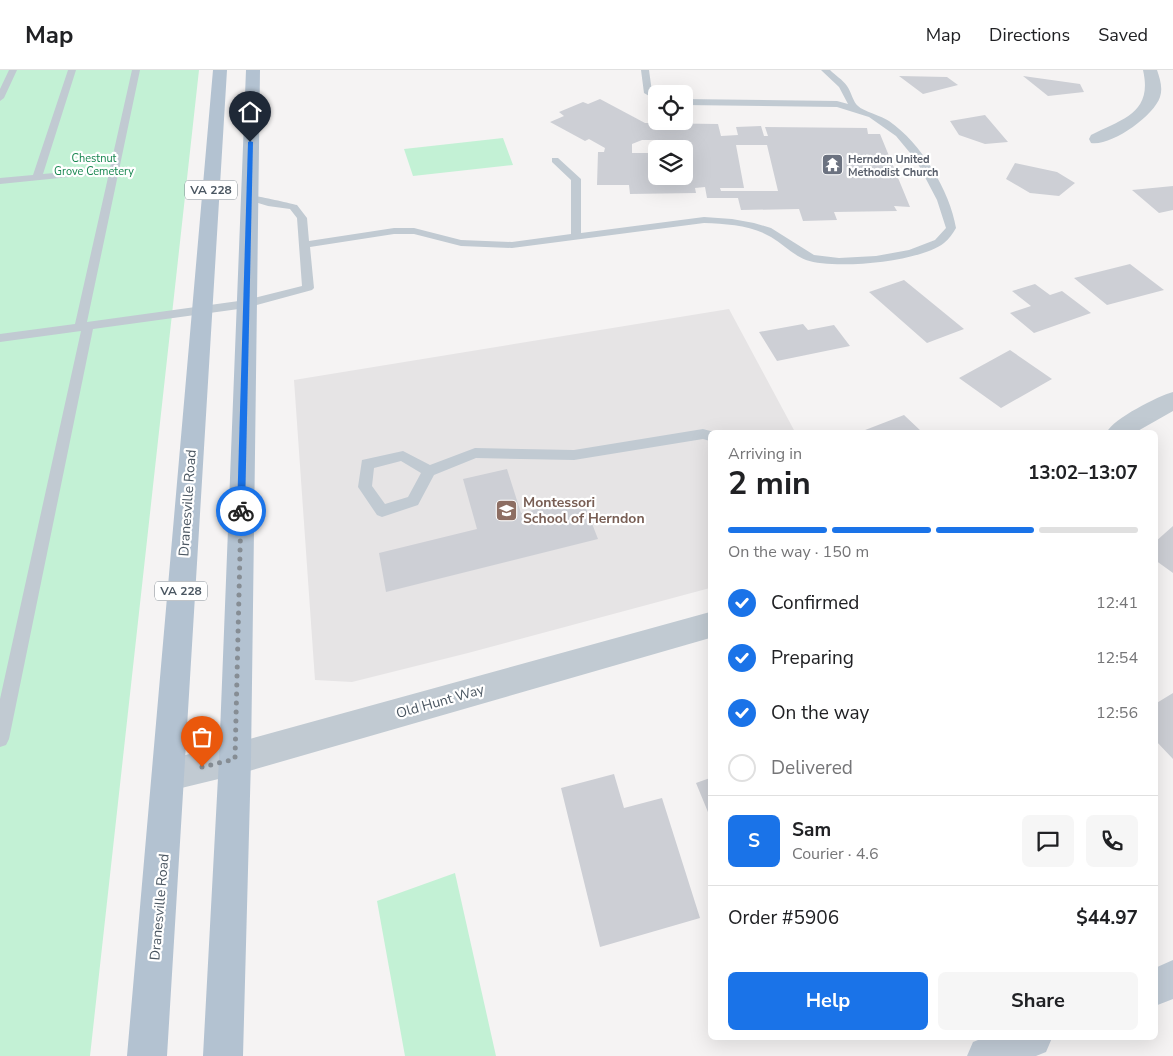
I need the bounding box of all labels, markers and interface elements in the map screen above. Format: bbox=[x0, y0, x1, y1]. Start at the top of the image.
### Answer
text: Map bbox=[25, 19, 73, 51]
text: Map bbox=[926, 23, 961, 47]
text: Directions bbox=[989, 23, 1070, 47]
text: Saved bbox=[1098, 23, 1148, 47]
map controls bbox=[648, 85, 693, 185]
button: locate bbox=[648, 85, 693, 130]
pin bbox=[229, 91, 271, 142]
icon: home bbox=[236, 98, 264, 126]
button: layers bbox=[648, 140, 693, 185]
park label: Chestnut Grove Cemetery bbox=[54, 151, 134, 179]
place label: Herndon United Methodist Church bbox=[848, 152, 939, 180]
temple icon: Herndon United Methodist Church bbox=[820, 153, 844, 177]
road number: VA 228 bbox=[185, 180, 237, 200]
text: Arriving in bbox=[728, 443, 802, 465]
street label: Dranesville Road bbox=[174, 449, 201, 557]
text: 13:02–13:07 bbox=[1028, 460, 1138, 486]
text: 2 min bbox=[728, 462, 811, 505]
courier bbox=[216, 486, 266, 536]
place label: Montessori School of Herndon bbox=[523, 493, 645, 528]
icon: bike bbox=[227, 497, 255, 525]
school or university icon: Montessori School of Herndon bbox=[495, 498, 519, 522]
text: On the way · 150 m bbox=[728, 541, 869, 563]
road number: VA 228 bbox=[155, 582, 207, 600]
icon: check bbox=[728, 589, 756, 617]
text: Confirmed bbox=[771, 590, 859, 616]
text: 12:41 bbox=[1096, 592, 1138, 614]
icon: check bbox=[728, 644, 756, 672]
text: Preparing bbox=[771, 645, 854, 671]
text: 12:54 bbox=[1096, 647, 1138, 669]
street label: Old Hunt Way bbox=[394, 680, 487, 723]
icon: check bbox=[728, 699, 756, 727]
text: On the way bbox=[771, 700, 869, 726]
text: 12:56 bbox=[1096, 702, 1138, 724]
pin bbox=[181, 716, 223, 767]
icon: bag bbox=[188, 723, 216, 751]
text: Delivered bbox=[771, 755, 853, 781]
button: chat bbox=[1022, 815, 1074, 867]
button: phone bbox=[1086, 815, 1138, 867]
text: Sam bbox=[792, 817, 831, 843]
text: S bbox=[748, 828, 760, 854]
text: Courier · 4.6 bbox=[792, 843, 878, 865]
street label: Dranesville Road bbox=[145, 853, 174, 961]
text: Order #5906 bbox=[728, 905, 839, 931]
text: $44.97 bbox=[1076, 905, 1138, 931]
button: Help bbox=[728, 972, 928, 1030]
button: Share bbox=[938, 972, 1138, 1030]

